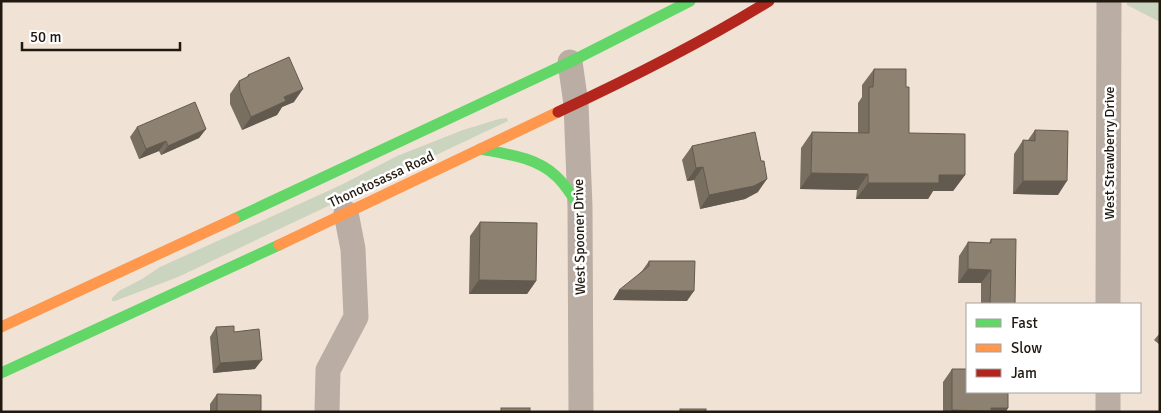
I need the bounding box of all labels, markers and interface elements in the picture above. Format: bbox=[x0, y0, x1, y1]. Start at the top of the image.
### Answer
scale bar bbox=[22, 20, 180, 52]
text: 50 m bbox=[30, 28, 61, 46]
street label: West Strawberry Drive bbox=[1101, 86, 1118, 220]
street label: Thonotosassa Road bbox=[326, 148, 437, 211]
street label: West Spooner Drive bbox=[570, 179, 589, 295]
legend bbox=[966, 303, 1141, 393]
text: Fast bbox=[1011, 314, 1038, 332]
text: Slow bbox=[1011, 339, 1042, 357]
text: Jam bbox=[1011, 364, 1037, 382]

